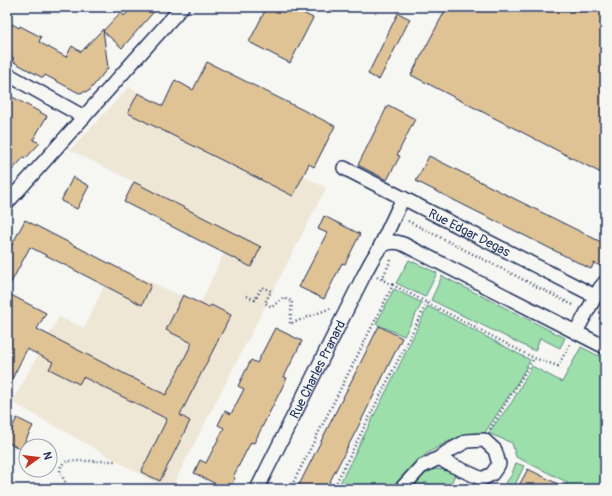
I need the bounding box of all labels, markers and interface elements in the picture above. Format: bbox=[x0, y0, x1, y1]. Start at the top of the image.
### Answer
street label: Rue Edgar Degas bbox=[426, 206, 513, 260]
street label: Rue Charles Pranard bbox=[287, 318, 349, 421]
north arrow bbox=[18, 438, 58, 478]
text: N bbox=[40, 451, 55, 461]

